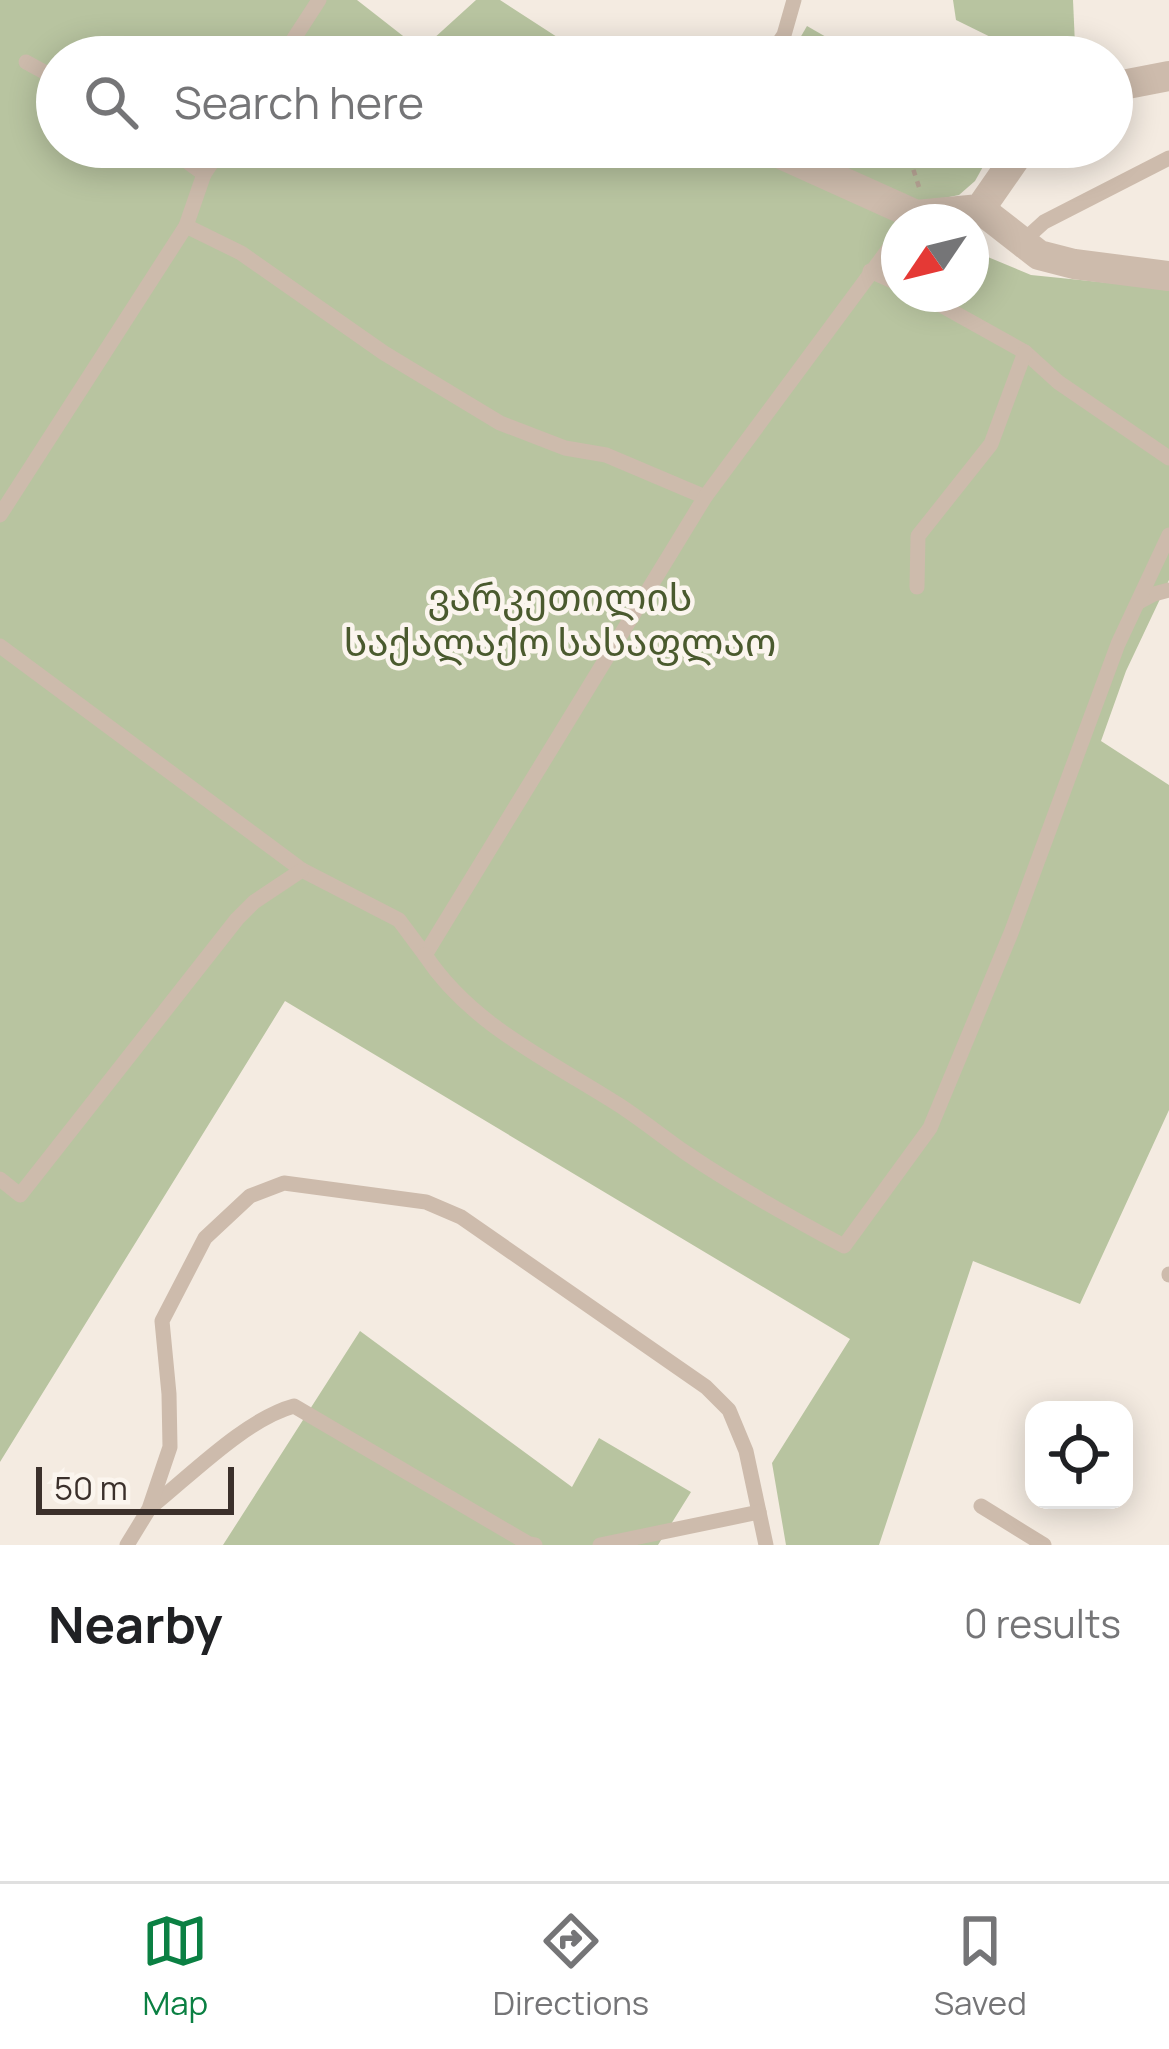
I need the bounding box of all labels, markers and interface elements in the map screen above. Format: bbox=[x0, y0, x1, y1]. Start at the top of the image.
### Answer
search box bbox=[36, 36, 1133, 168]
icon: search bbox=[78, 69, 144, 135]
text: Search here bbox=[174, 71, 424, 133]
north arrow bbox=[881, 204, 989, 312]
park label: ვარკეთილის საქალაქო სასაფლაო bbox=[344, 569, 776, 668]
map controls bbox=[1025, 1401, 1133, 1509]
button: locate bbox=[1025, 1401, 1133, 1509]
scale bar bbox=[36, 1461, 234, 1514]
text: 50 m bbox=[54, 1465, 128, 1510]
text: Nearby bbox=[48, 1589, 223, 1658]
text: 0 results bbox=[964, 1596, 1121, 1650]
tab: Map bbox=[142, 1908, 208, 2025]
tab: Directions bbox=[493, 1908, 649, 2025]
tab: Saved bbox=[934, 1908, 1027, 2025]

